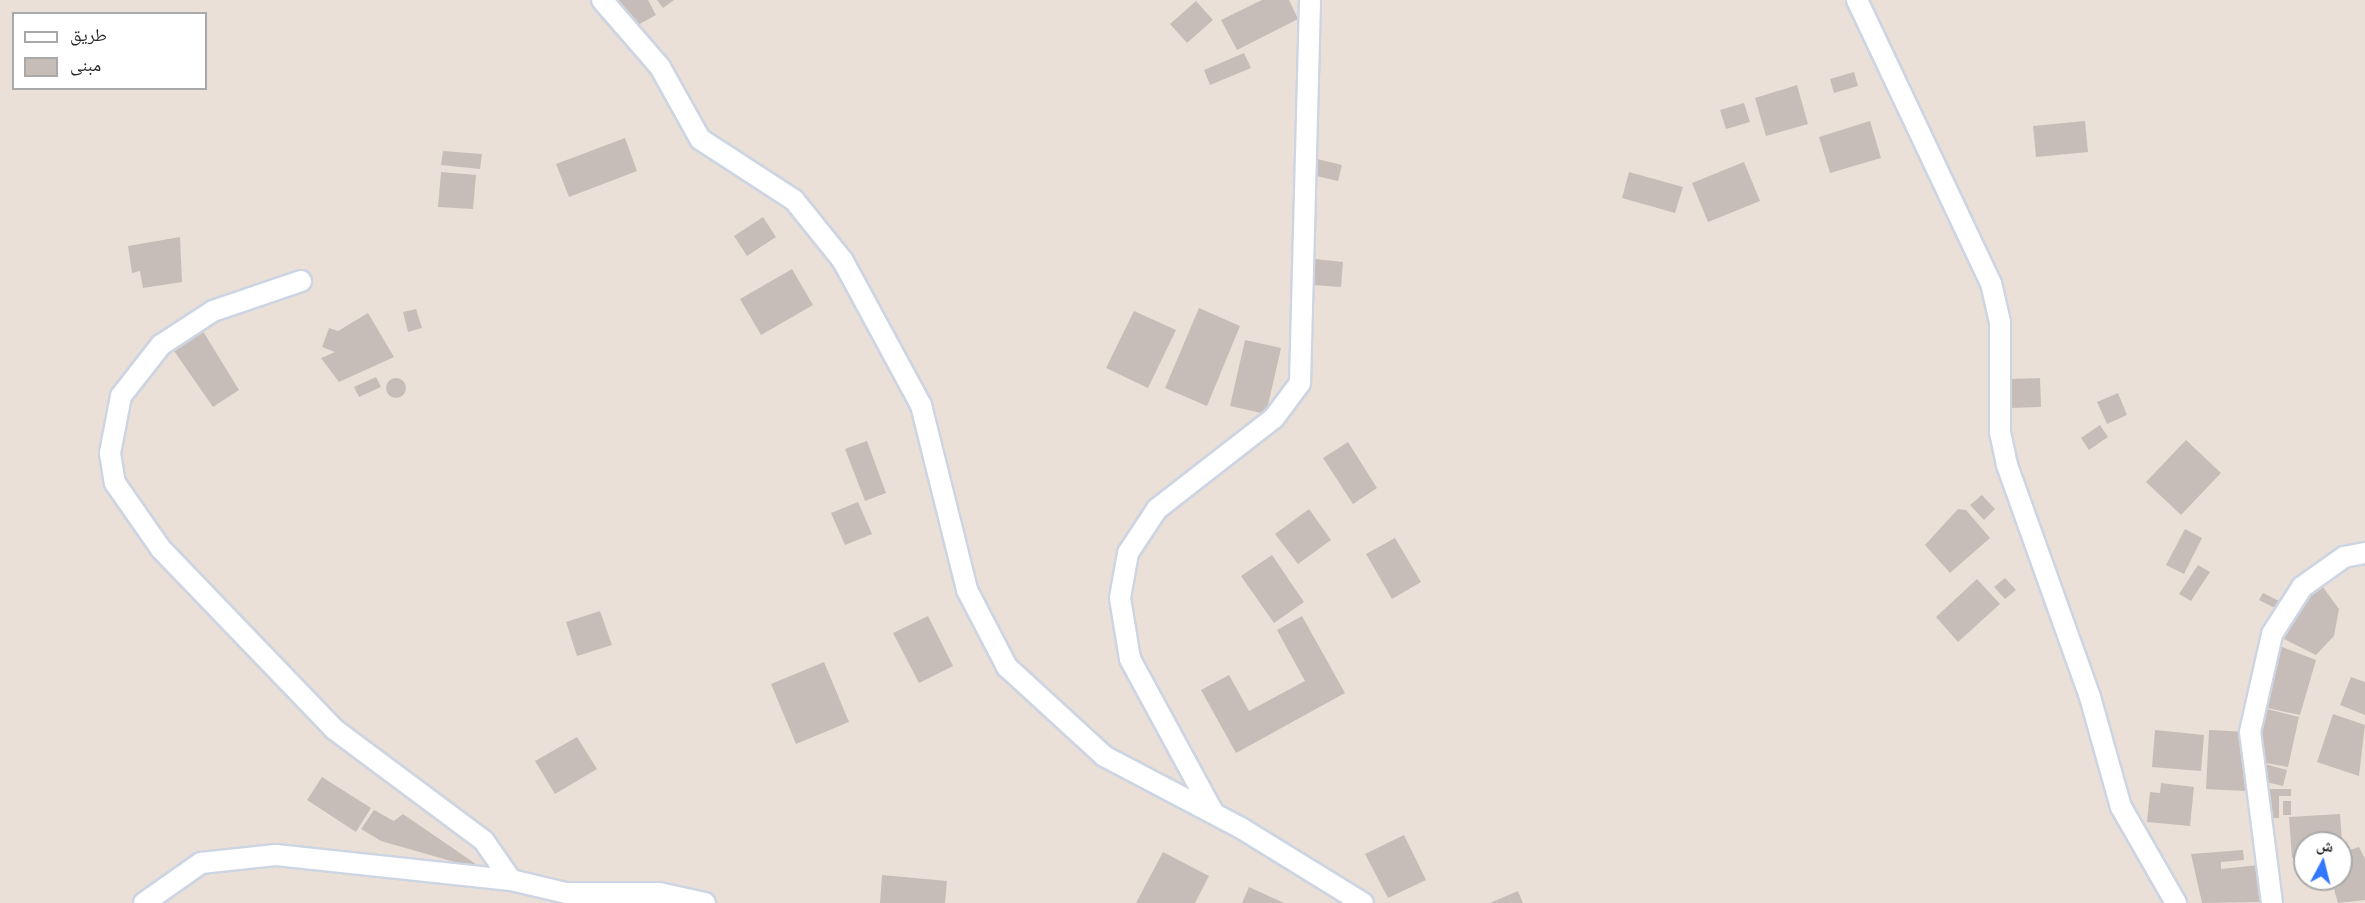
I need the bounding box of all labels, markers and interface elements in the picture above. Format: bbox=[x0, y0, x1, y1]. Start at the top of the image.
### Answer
legend bbox=[12, 12, 207, 90]
text: طريق bbox=[70, 22, 107, 46]
text: مبنى bbox=[70, 52, 101, 76]
north arrow bbox=[2293, 831, 2353, 891]
text: ش bbox=[2315, 833, 2335, 857]

